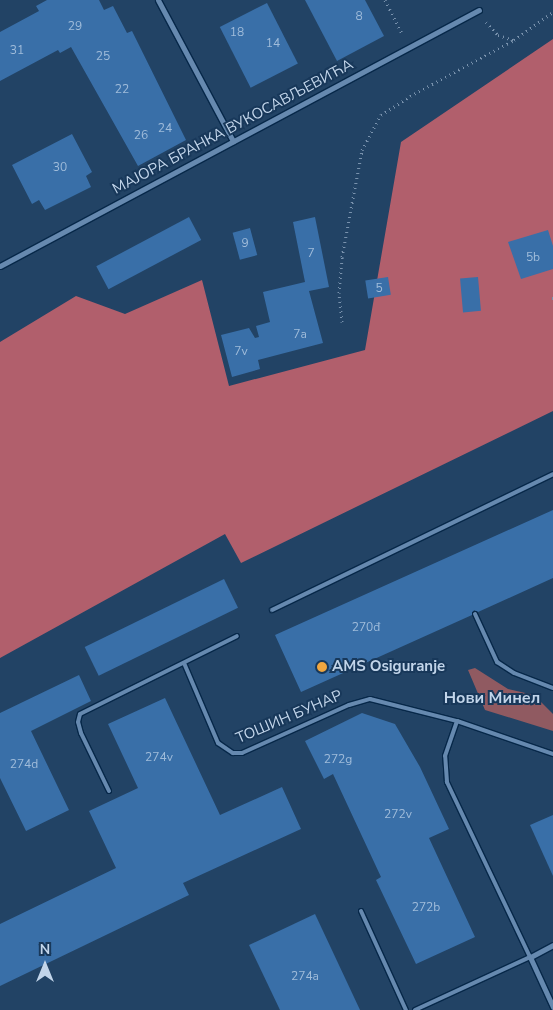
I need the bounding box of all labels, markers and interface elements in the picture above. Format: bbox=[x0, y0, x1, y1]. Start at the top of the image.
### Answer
house number: 8 bbox=[355, 10, 363, 24]
house number: 29 bbox=[68, 20, 82, 34]
house number: 18 bbox=[230, 26, 244, 40]
house number: 14 bbox=[266, 37, 280, 51]
house number: 31 bbox=[10, 44, 24, 58]
house number: 25 bbox=[96, 50, 110, 64]
street label: МАЈОРА БРАНКА ВУКОСАВЉЕВИЋА bbox=[110, 56, 356, 198]
house number: 22 bbox=[115, 83, 129, 97]
house number: 24 bbox=[158, 122, 172, 136]
house number: 26 bbox=[134, 129, 148, 143]
house number: 30 bbox=[53, 161, 67, 175]
house number: 9 bbox=[241, 237, 249, 251]
house number: 7 bbox=[307, 247, 315, 261]
house number: 5b bbox=[526, 251, 540, 265]
house number: 5 bbox=[375, 282, 383, 296]
house number: 7a bbox=[293, 328, 307, 342]
house number: 7v bbox=[234, 345, 248, 359]
house number: 270đ bbox=[352, 621, 380, 635]
place label: AMS Osiguranje bbox=[332, 658, 445, 676]
marker: AMS Osiguranje bbox=[316, 661, 328, 673]
street label: ТОШИН БУНАР bbox=[233, 687, 345, 747]
district label: Нови Минел bbox=[444, 688, 540, 708]
house number: 274v bbox=[145, 751, 173, 765]
house number: 272g bbox=[324, 753, 352, 767]
house number: 274d bbox=[10, 758, 38, 772]
house number: 272v bbox=[384, 808, 412, 822]
house number: 272b bbox=[412, 901, 440, 915]
north arrow bbox=[20, 940, 70, 990]
text: N bbox=[40, 940, 50, 959]
house number: 274a bbox=[291, 970, 319, 984]

